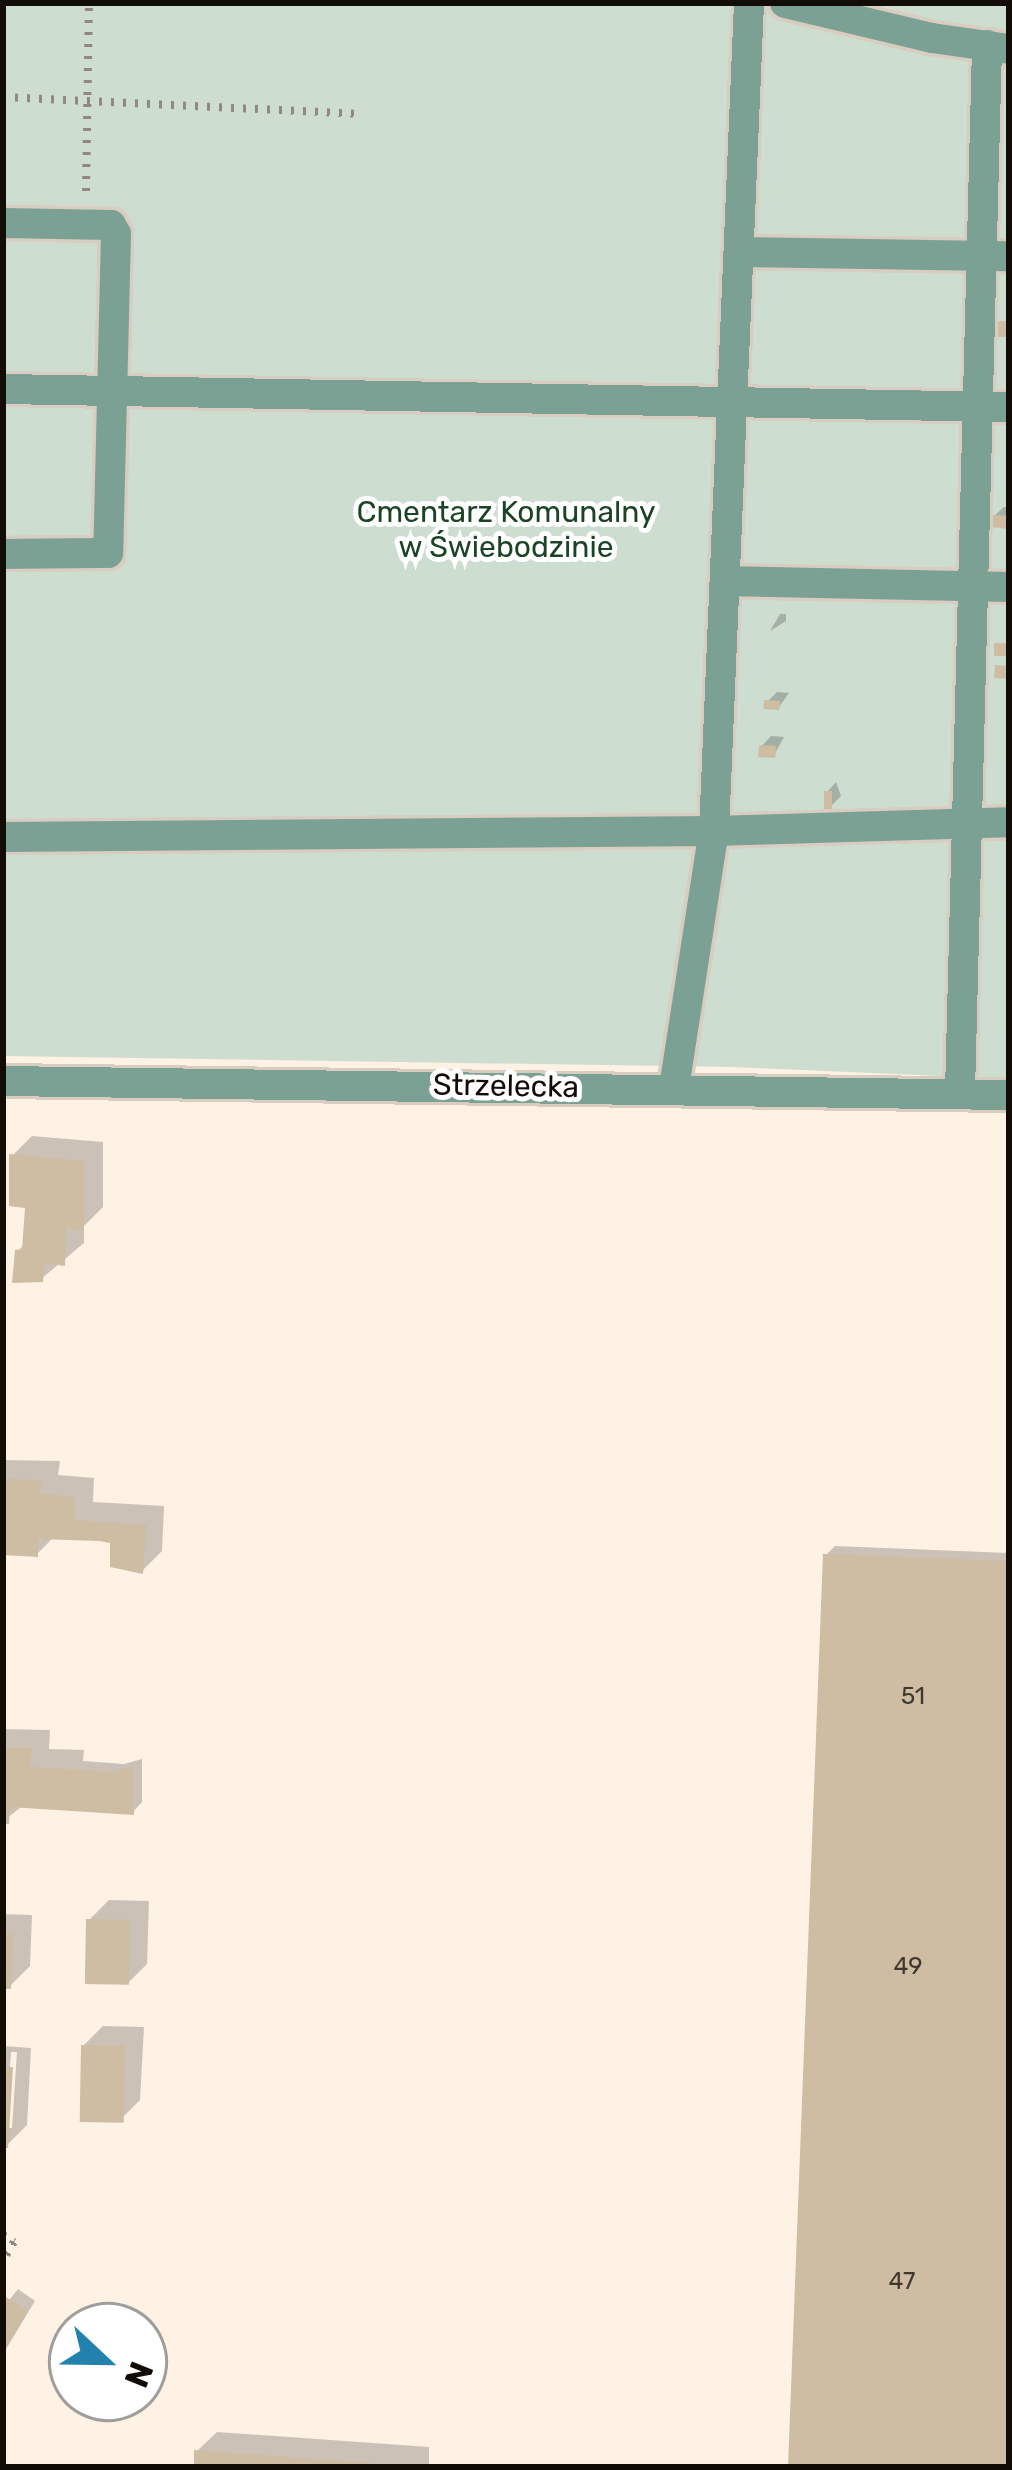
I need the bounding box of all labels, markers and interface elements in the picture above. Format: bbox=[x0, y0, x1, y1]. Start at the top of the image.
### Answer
park label: Cmentarz Komunalny w Świebodzinie bbox=[356, 494, 656, 564]
street label: Strzelecka bbox=[433, 1067, 579, 1105]
house number: 51 bbox=[901, 1683, 925, 1711]
house number: 49 bbox=[894, 1953, 922, 1981]
house number: 47 bbox=[889, 2268, 915, 2296]
north arrow bbox=[48, 2302, 168, 2422]
text: N bbox=[117, 2356, 162, 2393]

